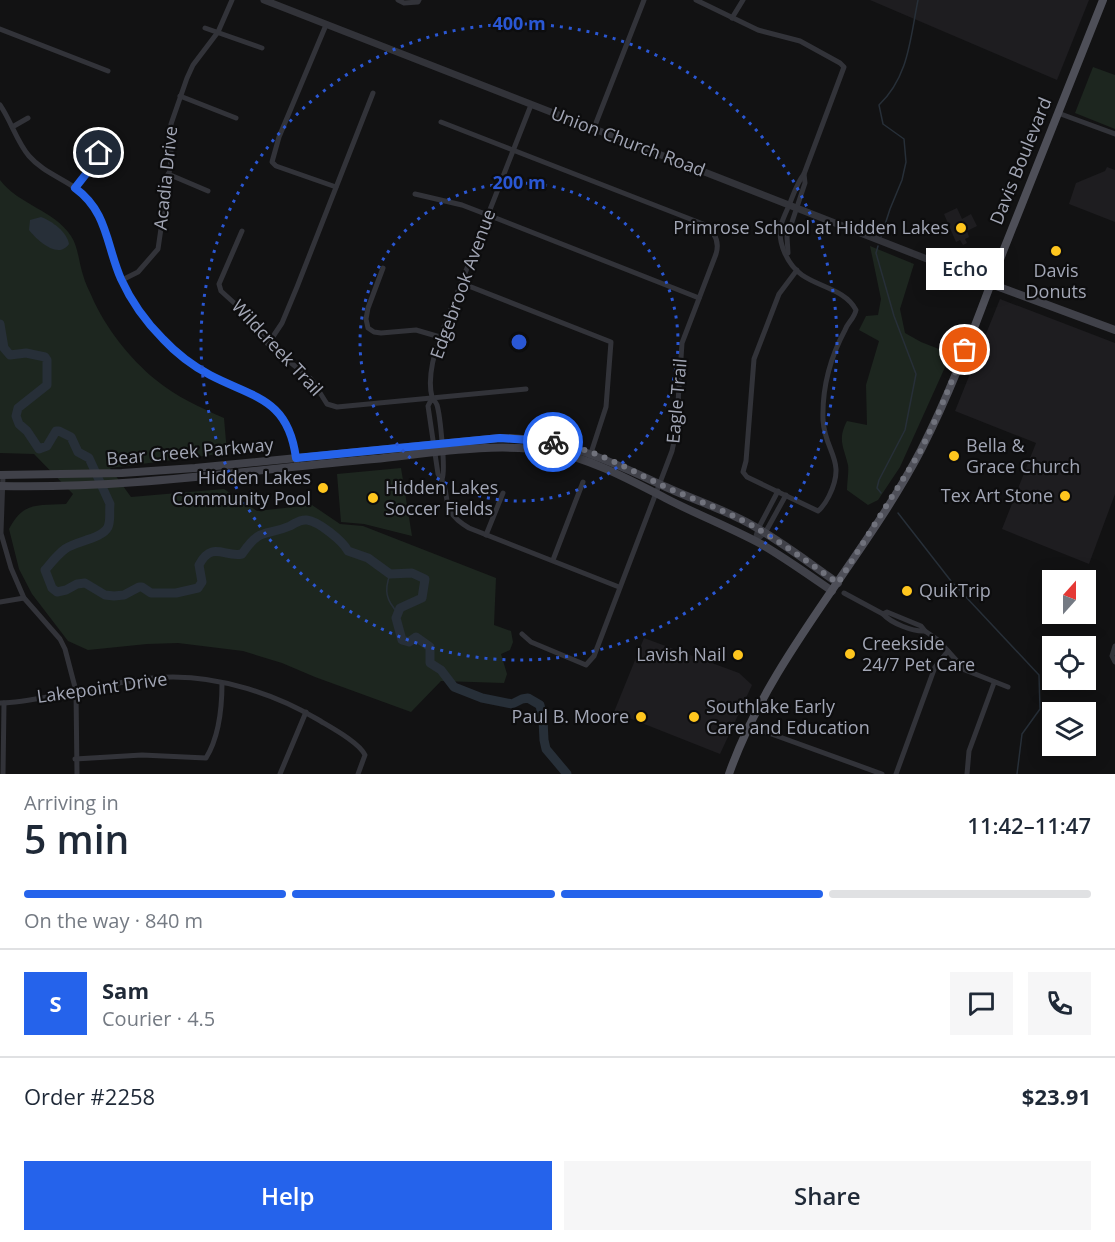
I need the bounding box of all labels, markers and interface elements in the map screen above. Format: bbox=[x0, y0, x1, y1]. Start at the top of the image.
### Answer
text: 400 m bbox=[492, 11, 546, 35]
street label: Davis Boulevard bbox=[984, 93, 1057, 228]
street label: Union Church Road bbox=[548, 101, 709, 182]
street label: Acadia Drive bbox=[148, 125, 182, 231]
pin bbox=[73, 127, 124, 178]
icon: home bbox=[82, 136, 115, 169]
text: 200 m bbox=[492, 170, 546, 194]
street label: Edgebrook Avenue bbox=[424, 205, 500, 362]
place label: Primrose School at Hidden Lakes bbox=[673, 215, 949, 239]
marker: Primrose School at Hidden Lakes bbox=[954, 221, 968, 235]
marker: Davis Donuts bbox=[1049, 244, 1063, 258]
callout: Echo bbox=[926, 248, 1004, 290]
text: Echo bbox=[942, 255, 988, 282]
place label: Davis Donuts bbox=[1026, 258, 1086, 303]
street label: Wildcreek Trail bbox=[227, 294, 329, 401]
pin bbox=[939, 324, 990, 375]
centre of rings bbox=[509, 332, 529, 352]
icon: bag bbox=[948, 333, 981, 366]
street label: Eagle Trail bbox=[660, 357, 692, 445]
courier bbox=[523, 412, 583, 472]
icon: bike bbox=[537, 426, 570, 459]
street label: Bear Creek Parkway bbox=[105, 432, 275, 470]
place label: Bella & Grace Church bbox=[966, 433, 1080, 478]
marker: Bella & Grace Church bbox=[947, 449, 961, 463]
place label: Hidden Lakes Community Pool bbox=[172, 465, 311, 510]
place label: Hidden Lakes Soccer Fields bbox=[385, 475, 498, 520]
marker: Hidden Lakes Community Pool bbox=[316, 481, 330, 495]
place label: Tex Art Stone bbox=[941, 483, 1053, 507]
marker: Tex Art Stone bbox=[1058, 489, 1072, 503]
marker: Hidden Lakes Soccer Fields bbox=[366, 491, 380, 505]
north arrow bbox=[1042, 570, 1096, 624]
map controls bbox=[1042, 570, 1096, 756]
place label: QuikTrip bbox=[919, 578, 991, 602]
marker: QuikTrip bbox=[900, 584, 914, 598]
place label: Creekside 24/7 Pet Care bbox=[862, 631, 975, 676]
button: locate bbox=[1042, 636, 1096, 690]
place label: Lavish Nail bbox=[636, 642, 726, 666]
marker: Creekside 24/7 Pet Care bbox=[843, 647, 857, 661]
marker: Lavish Nail bbox=[731, 648, 745, 662]
street label: Lakepoint Drive bbox=[35, 666, 169, 708]
place label: Southlake Early Care and Education bbox=[706, 694, 870, 739]
button: layers bbox=[1042, 702, 1096, 756]
place label: Paul B. Moore bbox=[512, 704, 629, 728]
marker: Paul B. Moore bbox=[634, 710, 648, 724]
marker: Southlake Early Care and Education bbox=[687, 710, 701, 724]
text: Arriving in bbox=[24, 789, 119, 816]
text: 11:42–11:47 bbox=[967, 810, 1091, 840]
text: 5 min bbox=[24, 812, 129, 865]
text: On the way · 840 m bbox=[24, 907, 203, 934]
button: chat bbox=[950, 972, 1013, 1035]
button: phone bbox=[1028, 972, 1091, 1035]
text: Sam bbox=[102, 975, 149, 1005]
text: S bbox=[49, 988, 62, 1018]
text: Courier · 4.5 bbox=[102, 1005, 215, 1032]
text: Order #2258 bbox=[24, 1081, 155, 1111]
text: $23.91 bbox=[1022, 1081, 1091, 1111]
button: Help bbox=[24, 1161, 552, 1230]
button: Share bbox=[564, 1161, 1091, 1230]

